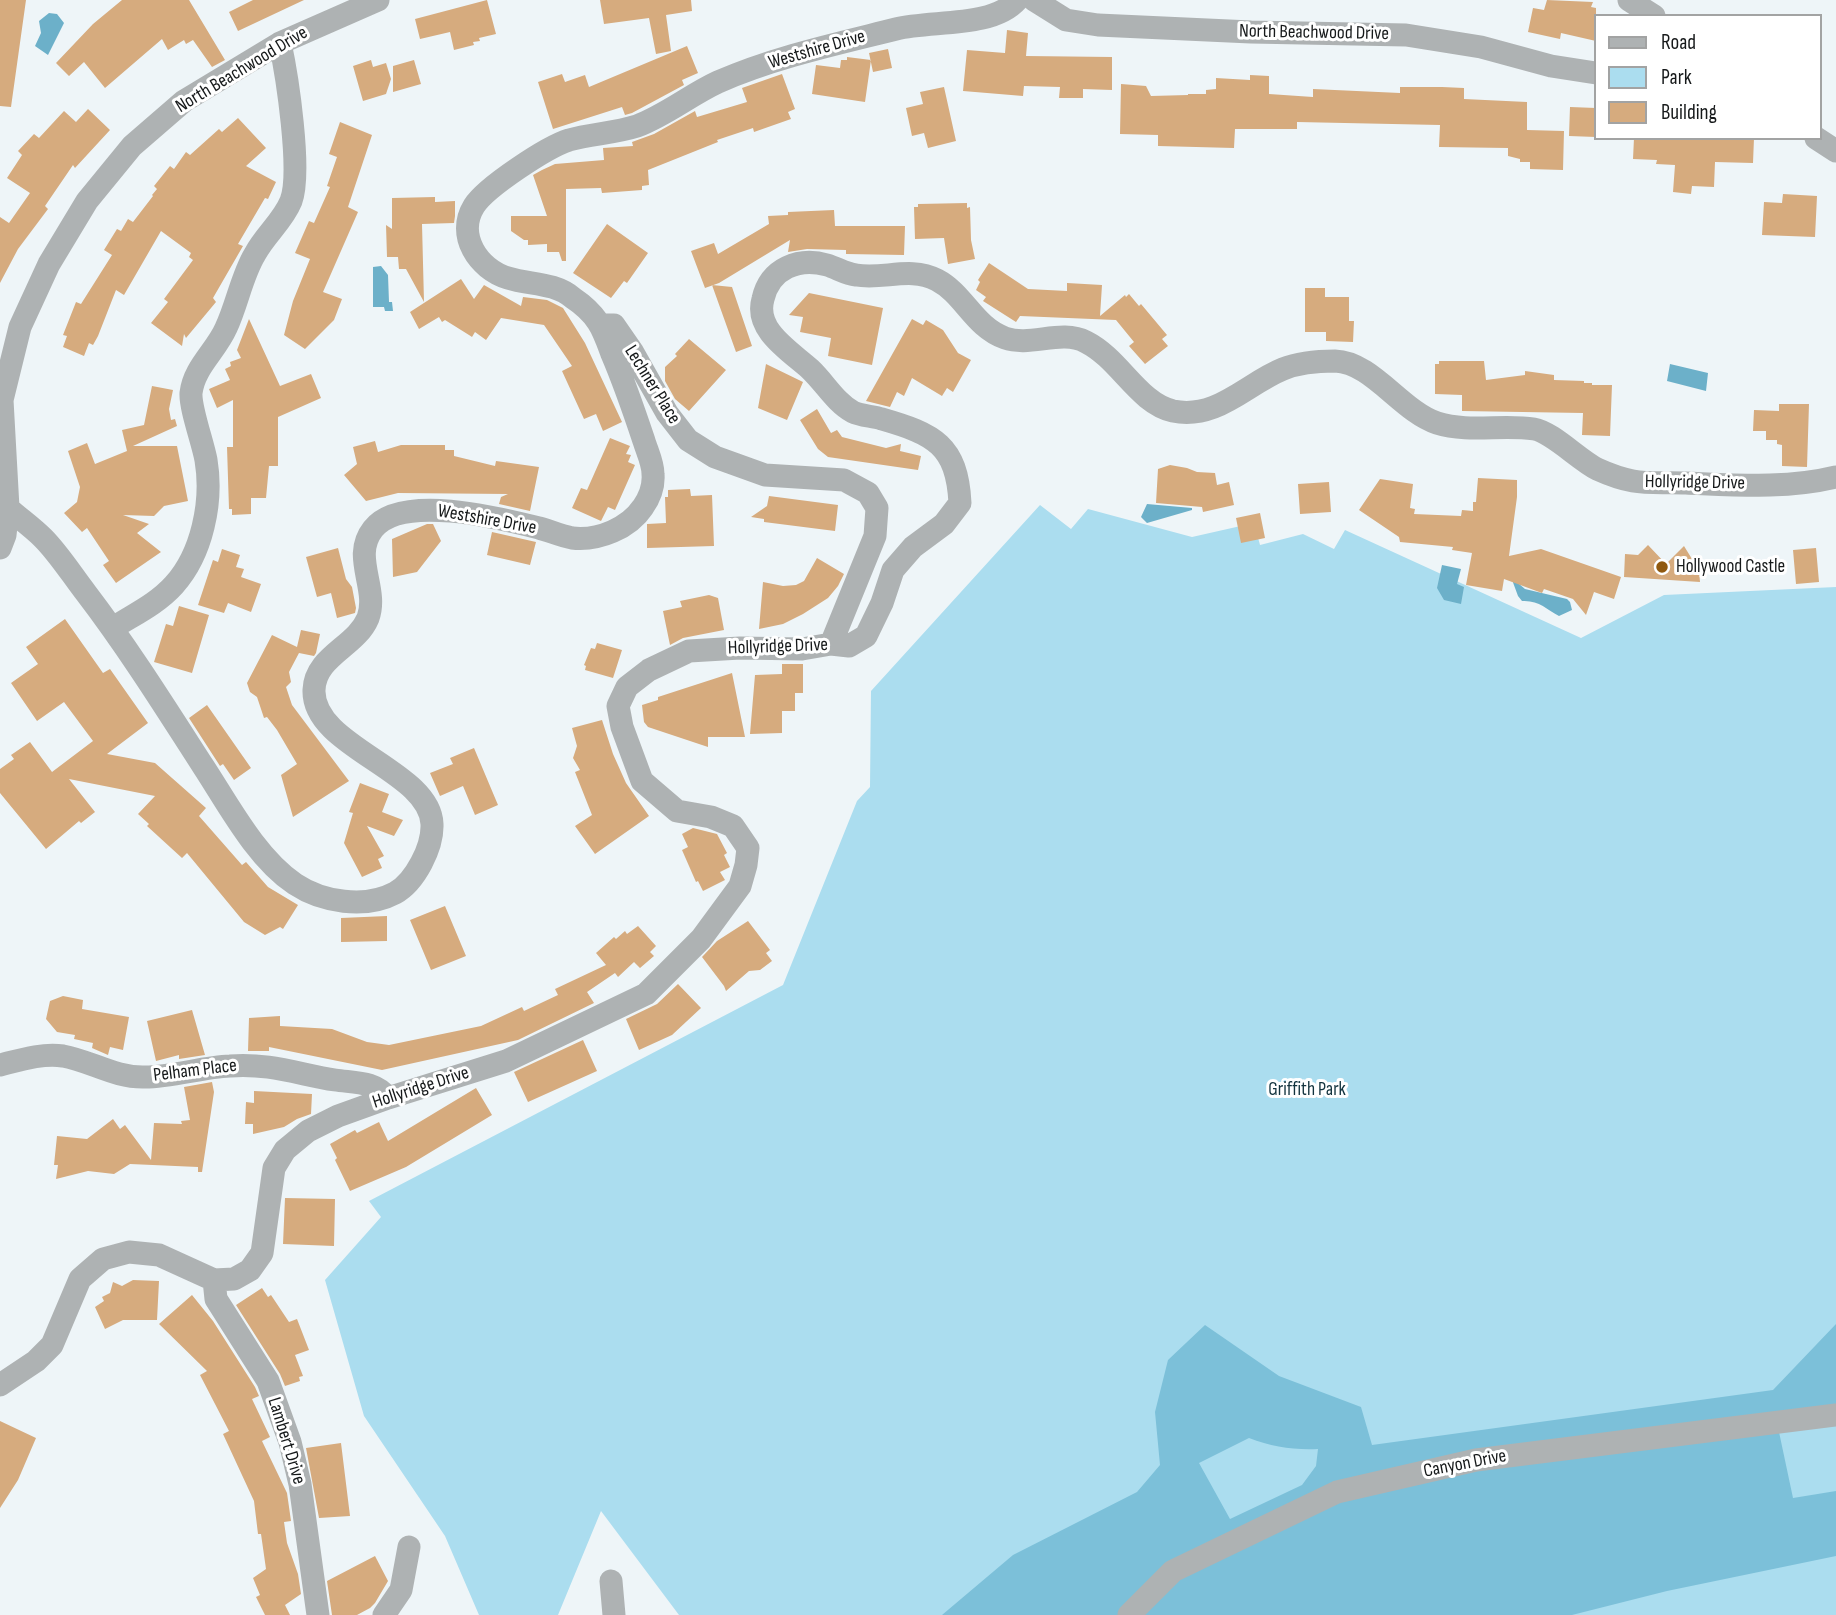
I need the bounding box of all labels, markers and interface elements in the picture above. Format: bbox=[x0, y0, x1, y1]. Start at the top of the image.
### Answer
legend bbox=[1594, 14, 1822, 140]
street label: North Beachwood Drive bbox=[1239, 20, 1389, 46]
street label: North Beachwood Drive bbox=[172, 22, 312, 118]
street label: Westshire Drive bbox=[766, 25, 868, 75]
text: Road bbox=[1661, 30, 1696, 55]
text: Park bbox=[1661, 65, 1692, 90]
text: Building bbox=[1661, 100, 1717, 125]
street label: Lechner Place bbox=[619, 341, 685, 429]
street label: Hollyridge Drive bbox=[1645, 471, 1745, 495]
street label: Westshire Drive bbox=[436, 500, 538, 540]
place label: Hollywood Castle bbox=[1676, 556, 1785, 578]
marker: Hollywood Castle bbox=[1654, 559, 1670, 575]
street label: Hollyridge Drive bbox=[728, 634, 828, 660]
street label: Pelham Place bbox=[152, 1055, 238, 1087]
street label: Hollyridge Drive bbox=[370, 1062, 472, 1114]
park label: Griffith Park bbox=[1268, 1079, 1346, 1101]
street label: Lambert Drive bbox=[262, 1395, 310, 1487]
street label: Canyon Drive bbox=[1422, 1445, 1508, 1483]

